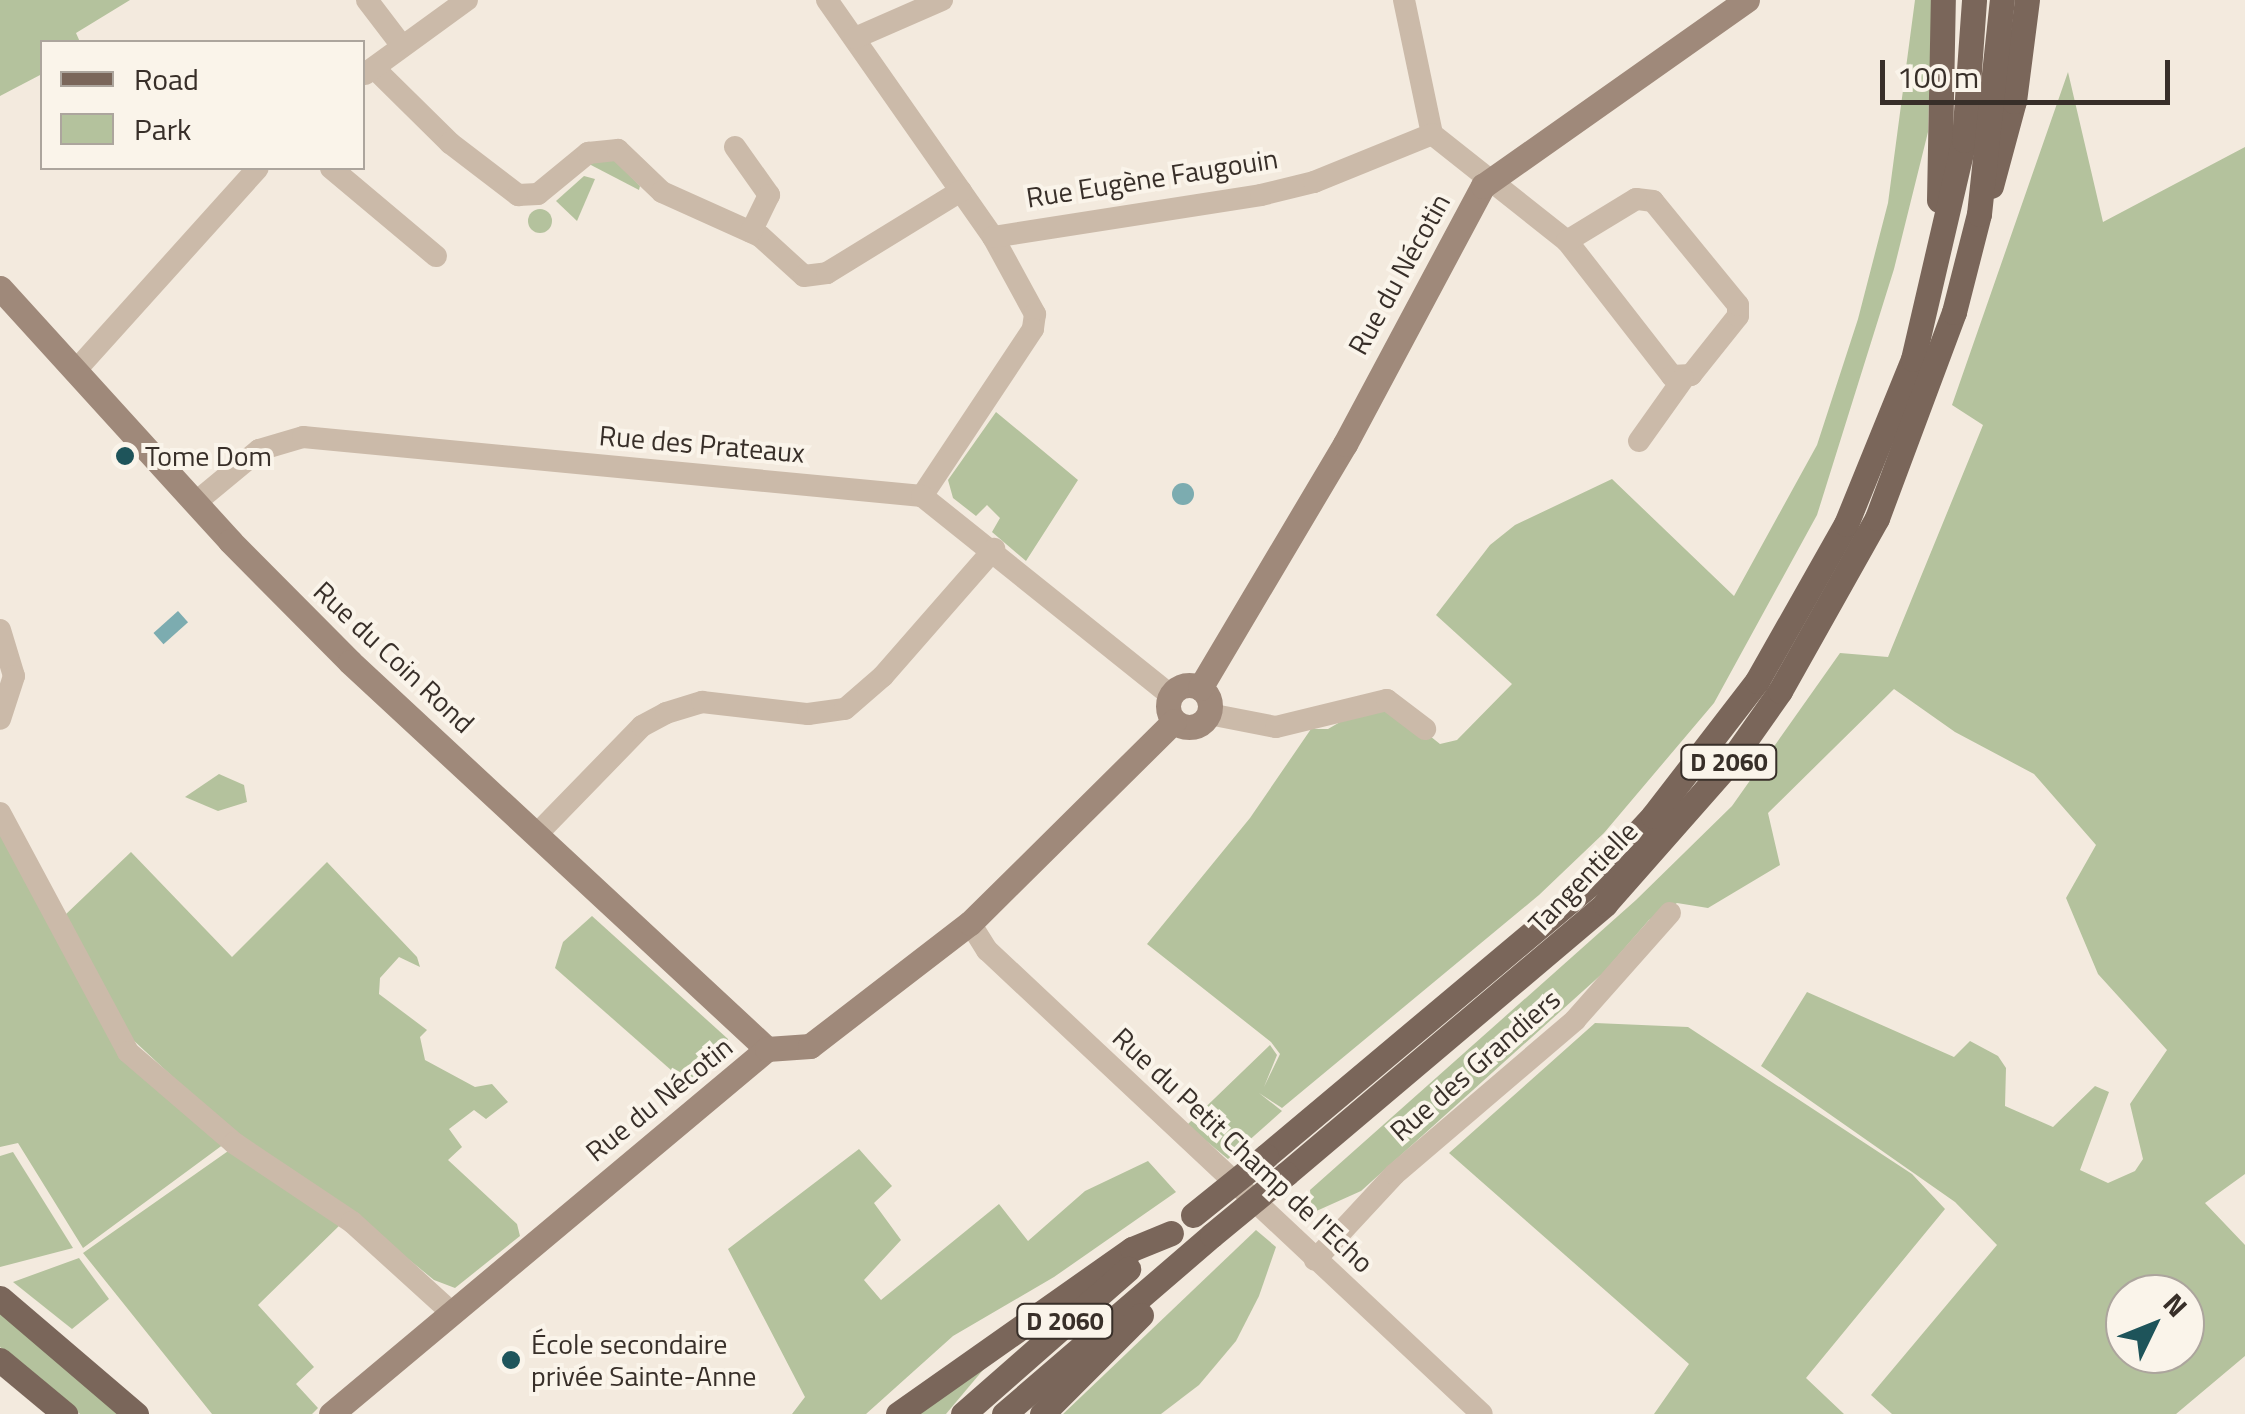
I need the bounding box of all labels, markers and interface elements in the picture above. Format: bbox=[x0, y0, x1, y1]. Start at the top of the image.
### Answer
legend bbox=[40, 40, 365, 170]
scale bar bbox=[1885, 40, 2175, 102]
text: 100 m bbox=[1897, 54, 1979, 100]
text: Road bbox=[134, 56, 199, 102]
text: Park bbox=[134, 106, 191, 152]
street label: Rue Eugène Faugouin bbox=[1024, 142, 1280, 214]
street label: Rue du Nécotin bbox=[1341, 188, 1457, 360]
street label: Rue des Prateaux bbox=[598, 418, 806, 470]
place label: Tome Dom bbox=[145, 439, 272, 473]
marker: Tome Dom bbox=[114, 445, 136, 467]
street label: Rue du Coin Rond bbox=[307, 574, 481, 740]
road number: D 2060 bbox=[1679, 742, 1779, 782]
street label: Tangentielle bbox=[1522, 814, 1644, 940]
street label: Rue des Grandiers bbox=[1383, 982, 1567, 1148]
street label: Rue du Petit Champ de l'Echo bbox=[1106, 1020, 1380, 1280]
street label: Rue du Nécotin bbox=[579, 1030, 739, 1168]
north arrow bbox=[2105, 1274, 2205, 1374]
text: N bbox=[2154, 1283, 2198, 1326]
road number: D 2060 bbox=[1015, 1301, 1115, 1341]
place label: École secondaire privée Sainte-Anne bbox=[531, 1327, 756, 1393]
marker: École secondaire privée Sainte-Anne bbox=[500, 1349, 522, 1371]

